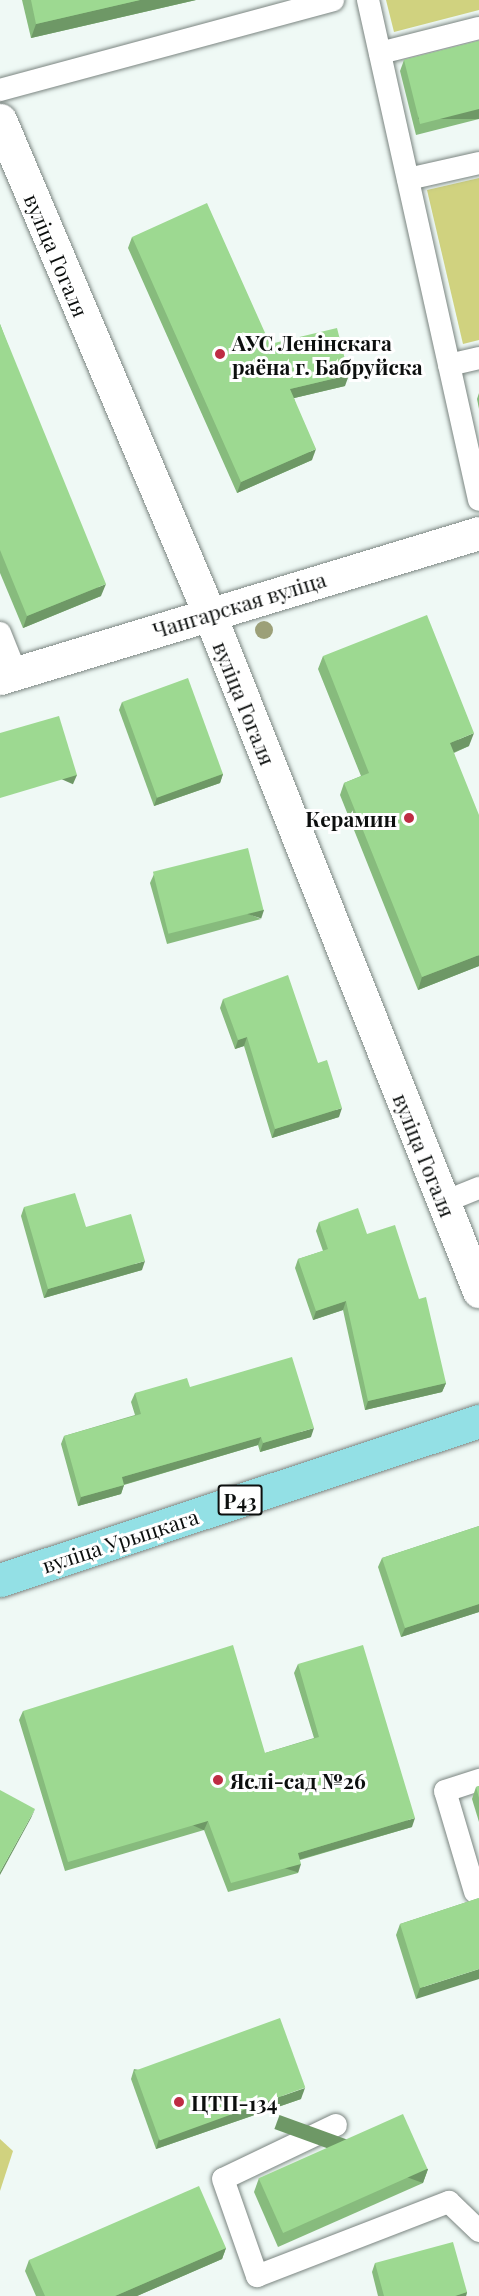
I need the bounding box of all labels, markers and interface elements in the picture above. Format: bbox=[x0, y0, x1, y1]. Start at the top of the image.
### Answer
street label: вуліца Гогаля bbox=[20, 190, 94, 320]
place label: АУС Ленінскага раёна г. Бабруйска bbox=[232, 329, 423, 379]
marker: АУС Ленінскага раёна г. Бабруйска bbox=[213, 347, 227, 361]
street label: Чангарская вуліца bbox=[149, 566, 329, 642]
street label: вуліца Гогаля bbox=[209, 637, 281, 769]
place label: Керамин bbox=[305, 805, 397, 831]
marker: Керамин bbox=[402, 811, 416, 825]
street label: вуліца Гогаля bbox=[389, 1089, 461, 1221]
road number: Р43 bbox=[218, 1483, 262, 1517]
street label: вуліца Урыцкага bbox=[39, 1503, 201, 1577]
place label: Яслі-сад №26 bbox=[230, 1767, 366, 1793]
marker: Яслі-сад №26 bbox=[211, 1773, 225, 1787]
place label: ЦТП-134 bbox=[191, 2089, 278, 2115]
marker: ЦТП-134 bbox=[172, 2095, 186, 2109]

